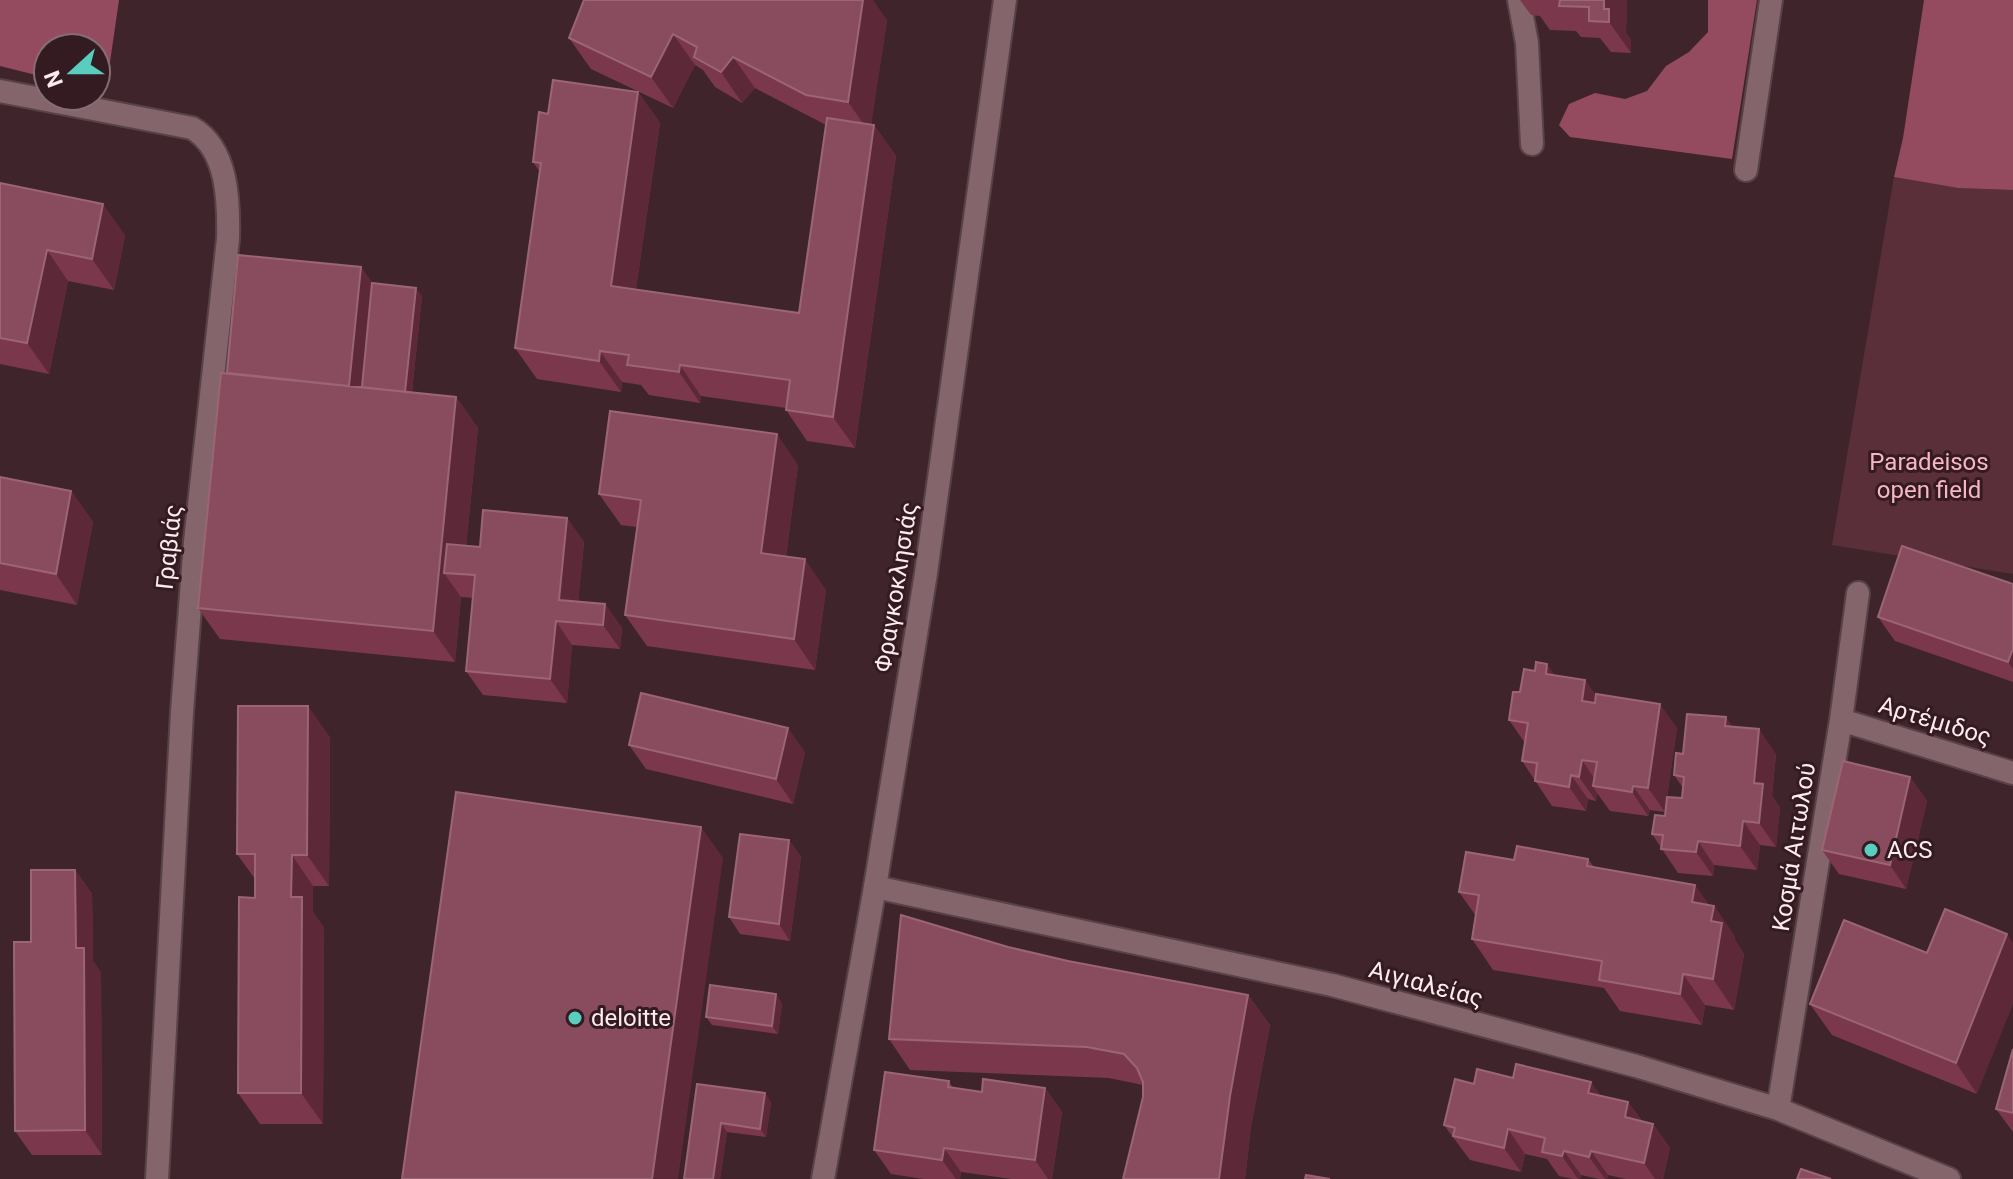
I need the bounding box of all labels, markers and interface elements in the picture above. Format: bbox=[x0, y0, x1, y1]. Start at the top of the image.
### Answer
north arrow bbox=[32, 32, 112, 112]
text: N bbox=[39, 67, 68, 91]
park label: Paradeisos open field bbox=[1869, 448, 1989, 504]
street label: Φραγκοκλησιάς bbox=[869, 500, 923, 674]
street label: Γραβιάς bbox=[151, 503, 187, 591]
street label: Αρτέμιδος bbox=[1875, 691, 1995, 751]
street label: Κοσμά Αιτωλού bbox=[1767, 761, 1821, 933]
place label: ACS bbox=[1887, 836, 1932, 864]
marker: ACS bbox=[1862, 841, 1880, 859]
street label: Αιγιαλείας bbox=[1366, 955, 1486, 1013]
place label: deloitte bbox=[591, 1004, 671, 1032]
marker: deloitte bbox=[566, 1009, 584, 1027]

